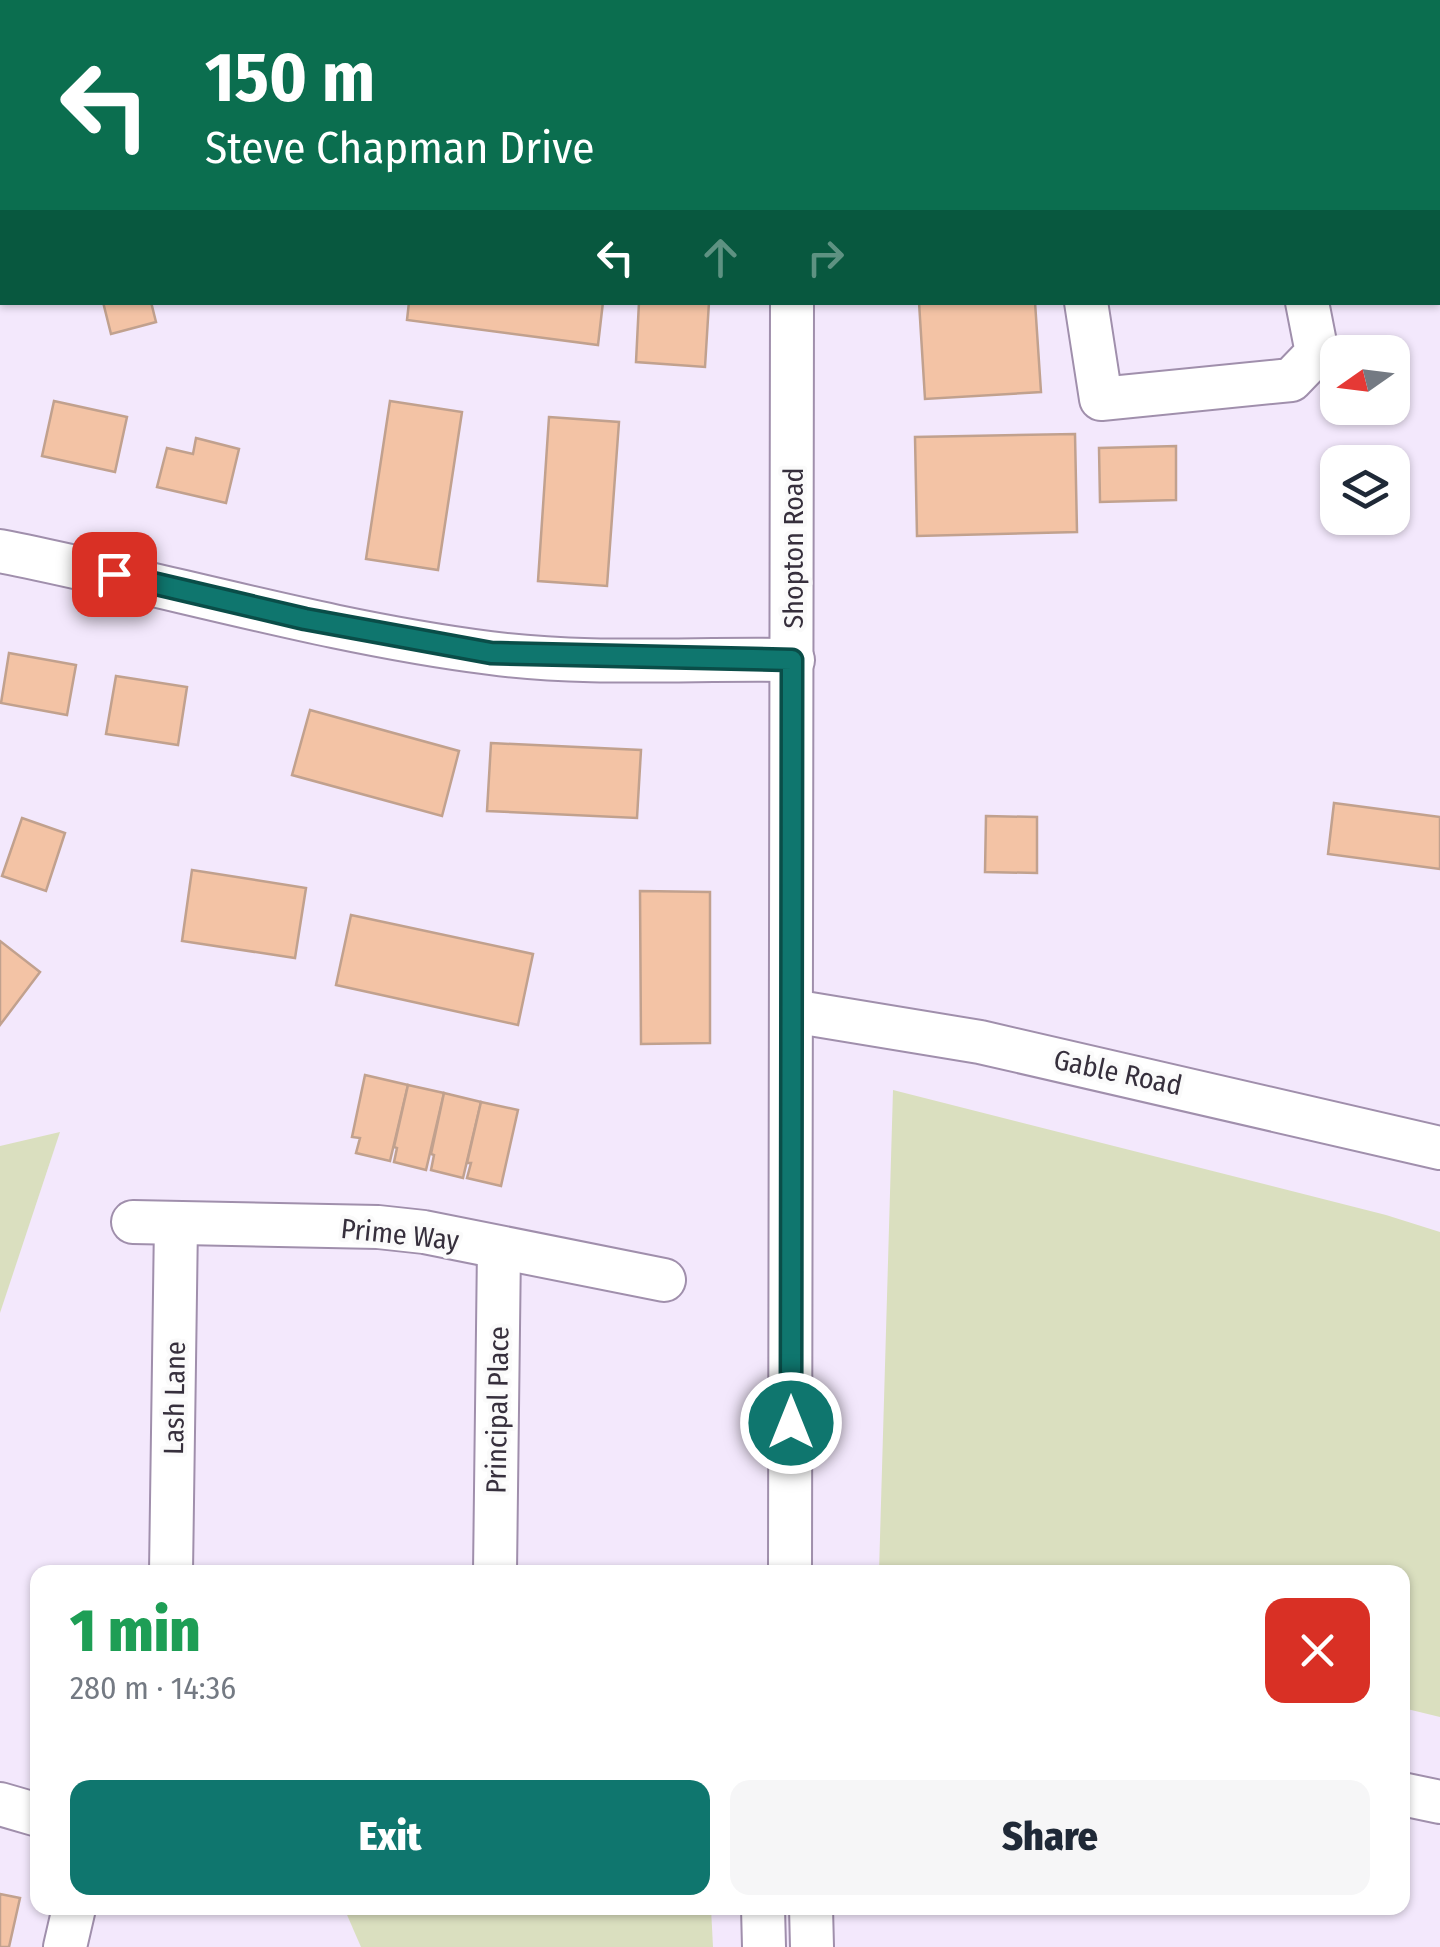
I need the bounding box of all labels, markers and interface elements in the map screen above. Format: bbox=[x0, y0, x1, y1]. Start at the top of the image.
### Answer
text: 150 m bbox=[205, 36, 375, 120]
icon: left bbox=[40, 40, 170, 170]
text: Steve Chapman Drive bbox=[205, 121, 594, 175]
icon: left bbox=[588, 230, 643, 285]
icon: ahead bbox=[693, 230, 748, 285]
icon: right bbox=[798, 230, 853, 285]
north arrow bbox=[1320, 335, 1410, 425]
map controls bbox=[1320, 335, 1410, 535]
button: layers bbox=[1320, 445, 1410, 535]
street label: Shopton Road bbox=[777, 467, 810, 629]
pin bbox=[72, 532, 157, 617]
icon: arrive bbox=[87, 547, 142, 602]
street label: Gable Road bbox=[1051, 1043, 1185, 1102]
street label: Prime Way bbox=[339, 1212, 461, 1257]
street label: Principal Place bbox=[480, 1326, 515, 1494]
street label: Lash Lane bbox=[157, 1341, 192, 1455]
position arrow bbox=[739, 1371, 843, 1475]
text: 1 min bbox=[70, 1595, 201, 1667]
button: close bbox=[1265, 1598, 1370, 1703]
text: 280 m · 14:36 bbox=[70, 1669, 236, 1707]
button: Exit bbox=[70, 1780, 710, 1895]
button: Share bbox=[730, 1780, 1370, 1895]

